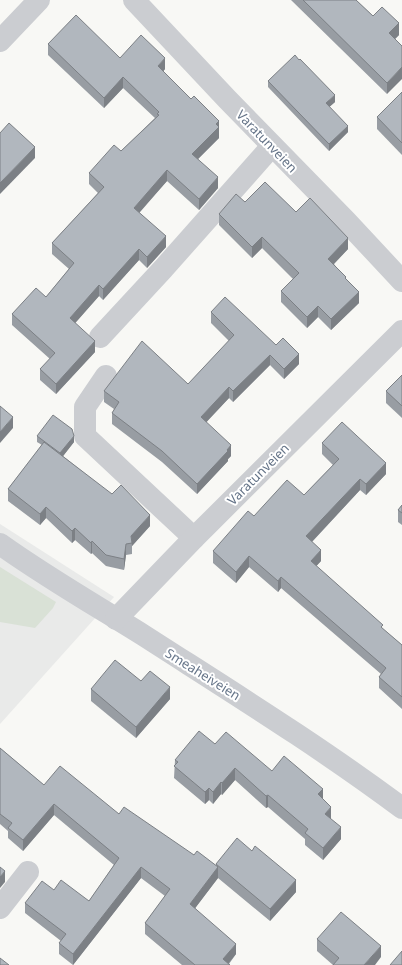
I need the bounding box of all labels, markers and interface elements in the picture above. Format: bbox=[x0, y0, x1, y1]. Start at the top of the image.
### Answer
street label: Varatunveien bbox=[233, 106, 301, 176]
street label: Varatunveien bbox=[223, 439, 293, 509]
street label: Smeaheiveien bbox=[162, 644, 244, 704]

